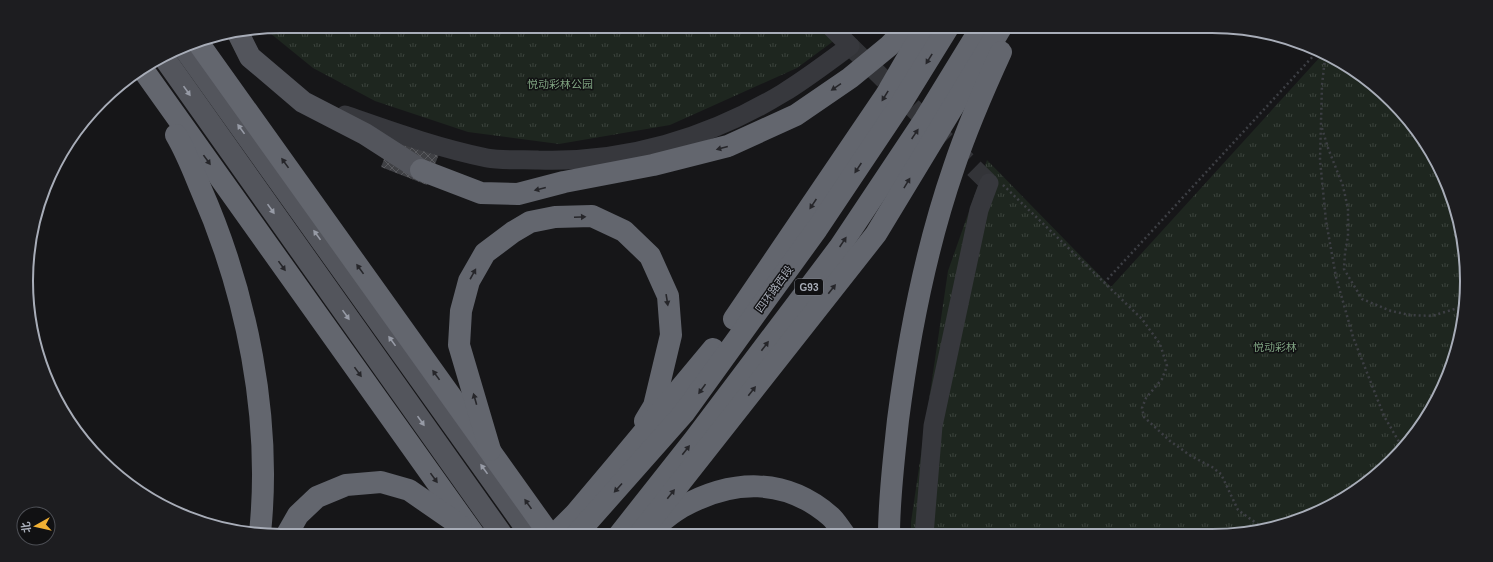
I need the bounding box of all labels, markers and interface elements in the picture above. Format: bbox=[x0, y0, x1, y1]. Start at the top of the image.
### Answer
one-way arrow bbox=[925, 53, 932, 65]
park label: 悦动彩林公园 bbox=[527, 78, 593, 90]
one-way arrow bbox=[831, 83, 841, 91]
one-way arrow bbox=[183, 86, 191, 96]
one-way arrow bbox=[881, 91, 889, 101]
one-way arrow bbox=[237, 124, 245, 134]
one-way arrow bbox=[911, 129, 919, 139]
one-way arrow bbox=[715, 145, 727, 151]
one-way arrow bbox=[203, 155, 211, 166]
one-way arrow bbox=[281, 158, 289, 169]
one-way arrow bbox=[854, 163, 862, 173]
one-way arrow bbox=[903, 178, 911, 188]
one-way arrow bbox=[534, 186, 546, 192]
one-way arrow bbox=[809, 199, 817, 209]
one-way arrow bbox=[267, 203, 275, 214]
one-way arrow bbox=[574, 213, 586, 220]
one-way arrow bbox=[313, 230, 321, 240]
one-way arrow bbox=[839, 237, 847, 247]
one-way arrow bbox=[278, 261, 286, 271]
street label: 四环路西段 bbox=[753, 263, 795, 315]
one-way arrow bbox=[357, 264, 365, 274]
one-way arrow bbox=[470, 268, 476, 280]
road number: G93 bbox=[795, 279, 823, 295]
one-way arrow bbox=[828, 284, 837, 295]
one-way arrow bbox=[665, 293, 671, 306]
one-way arrow bbox=[342, 309, 350, 320]
one-way arrow bbox=[388, 336, 396, 346]
one-way arrow bbox=[760, 341, 768, 351]
park label: 悦动彩林 bbox=[1253, 341, 1297, 353]
one-way arrow bbox=[354, 367, 362, 377]
one-way arrow bbox=[432, 370, 440, 380]
one-way arrow bbox=[698, 383, 706, 394]
one-way arrow bbox=[748, 386, 756, 397]
one-way arrow bbox=[472, 393, 478, 405]
one-way arrow bbox=[417, 416, 425, 426]
one-way arrow bbox=[682, 444, 690, 455]
one-way arrow bbox=[480, 464, 488, 475]
one-way arrow bbox=[429, 472, 438, 483]
one-way arrow bbox=[614, 483, 623, 492]
one-way arrow bbox=[667, 488, 676, 499]
one-way arrow bbox=[524, 498, 532, 509]
north arrow bbox=[16, 506, 56, 546]
text: 北 bbox=[19, 521, 33, 534]

